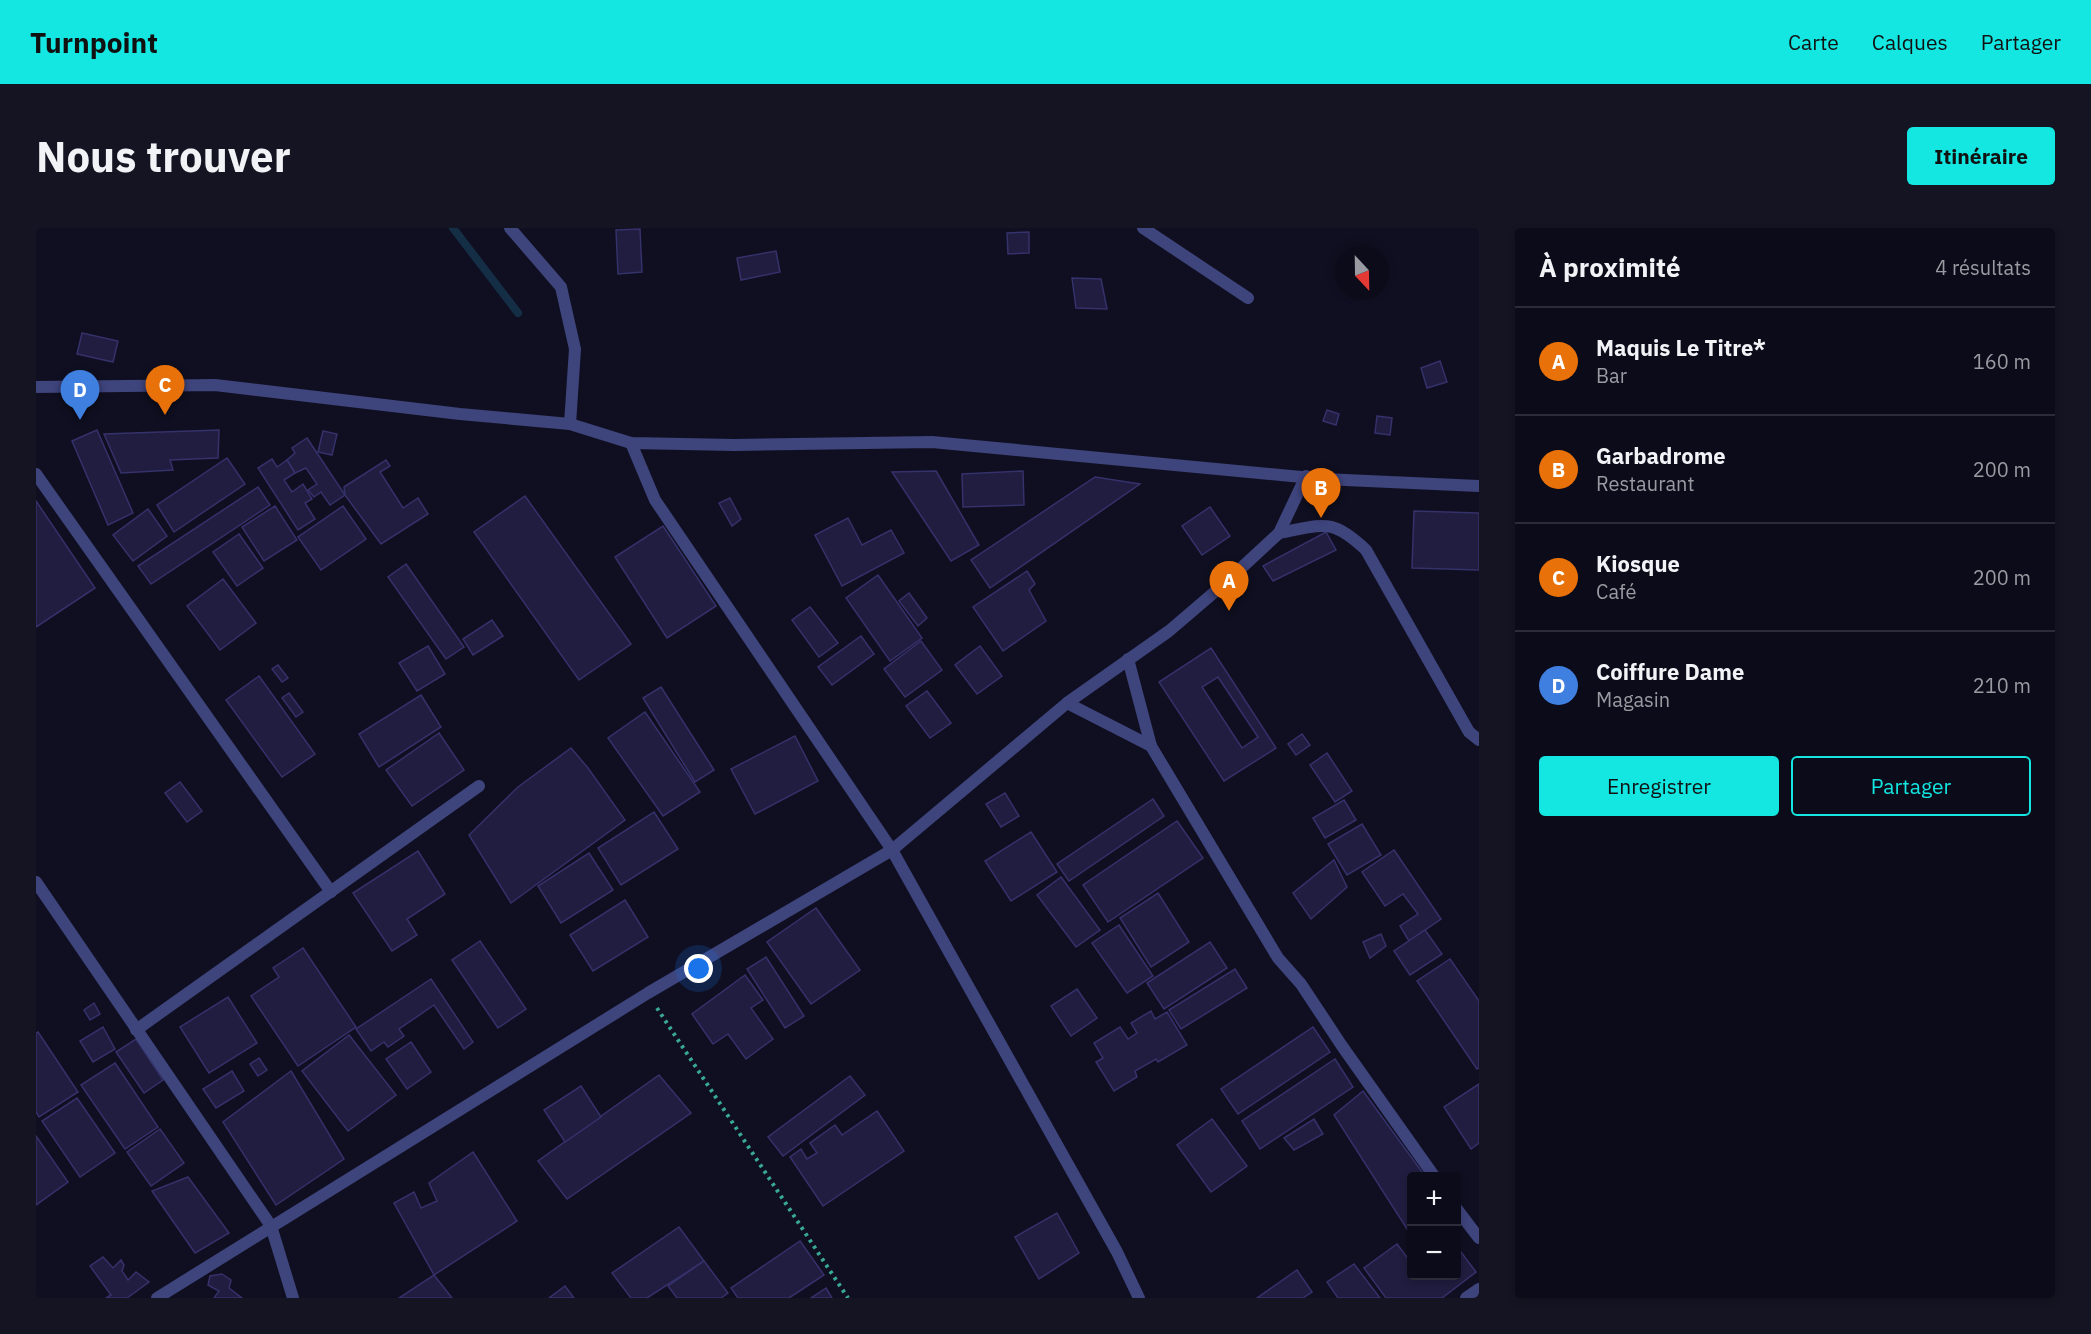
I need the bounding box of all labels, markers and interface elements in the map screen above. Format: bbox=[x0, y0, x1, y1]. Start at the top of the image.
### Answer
text: Turnpoint bbox=[30, 24, 158, 61]
text: Carte bbox=[1788, 28, 1839, 56]
text: Calques bbox=[1872, 28, 1948, 56]
text: Partager bbox=[1981, 28, 2061, 56]
button: Itinéraire bbox=[1907, 127, 2055, 185]
text: Nous trouver bbox=[36, 129, 291, 184]
north arrow bbox=[1335, 246, 1389, 300]
text: À proximité bbox=[1539, 250, 1681, 284]
text: 4 résultats bbox=[1935, 254, 2031, 281]
text: Maquis Le Titre* bbox=[1596, 333, 1766, 362]
text: A bbox=[1552, 348, 1565, 375]
text: 160 m bbox=[1973, 348, 2031, 375]
text: Bar bbox=[1596, 362, 1627, 389]
pin: C bbox=[146, 366, 184, 415]
pin: D bbox=[60, 370, 99, 420]
text: Garbadrome bbox=[1596, 441, 1726, 470]
text: B bbox=[1552, 456, 1565, 483]
text: 200 m bbox=[1973, 456, 2031, 483]
pin: B bbox=[1302, 468, 1340, 518]
text: Restaurant bbox=[1596, 470, 1694, 497]
text: Kiosque bbox=[1596, 549, 1680, 578]
pin: A bbox=[1210, 562, 1248, 611]
text: C bbox=[1552, 564, 1565, 591]
text: 200 m bbox=[1973, 564, 2031, 591]
text: Café bbox=[1596, 578, 1636, 605]
text: Coiffure Dame bbox=[1596, 657, 1744, 686]
text: D bbox=[1552, 672, 1565, 699]
text: 210 m bbox=[1973, 672, 2031, 699]
text: Magasin bbox=[1596, 686, 1670, 713]
button: Enregistrer bbox=[1539, 756, 1779, 816]
button: Partager bbox=[1791, 756, 2031, 816]
your location bbox=[684, 954, 713, 983]
map controls bbox=[1407, 1172, 1461, 1280]
button: + bbox=[1407, 1172, 1461, 1226]
button: − bbox=[1407, 1226, 1461, 1280]

